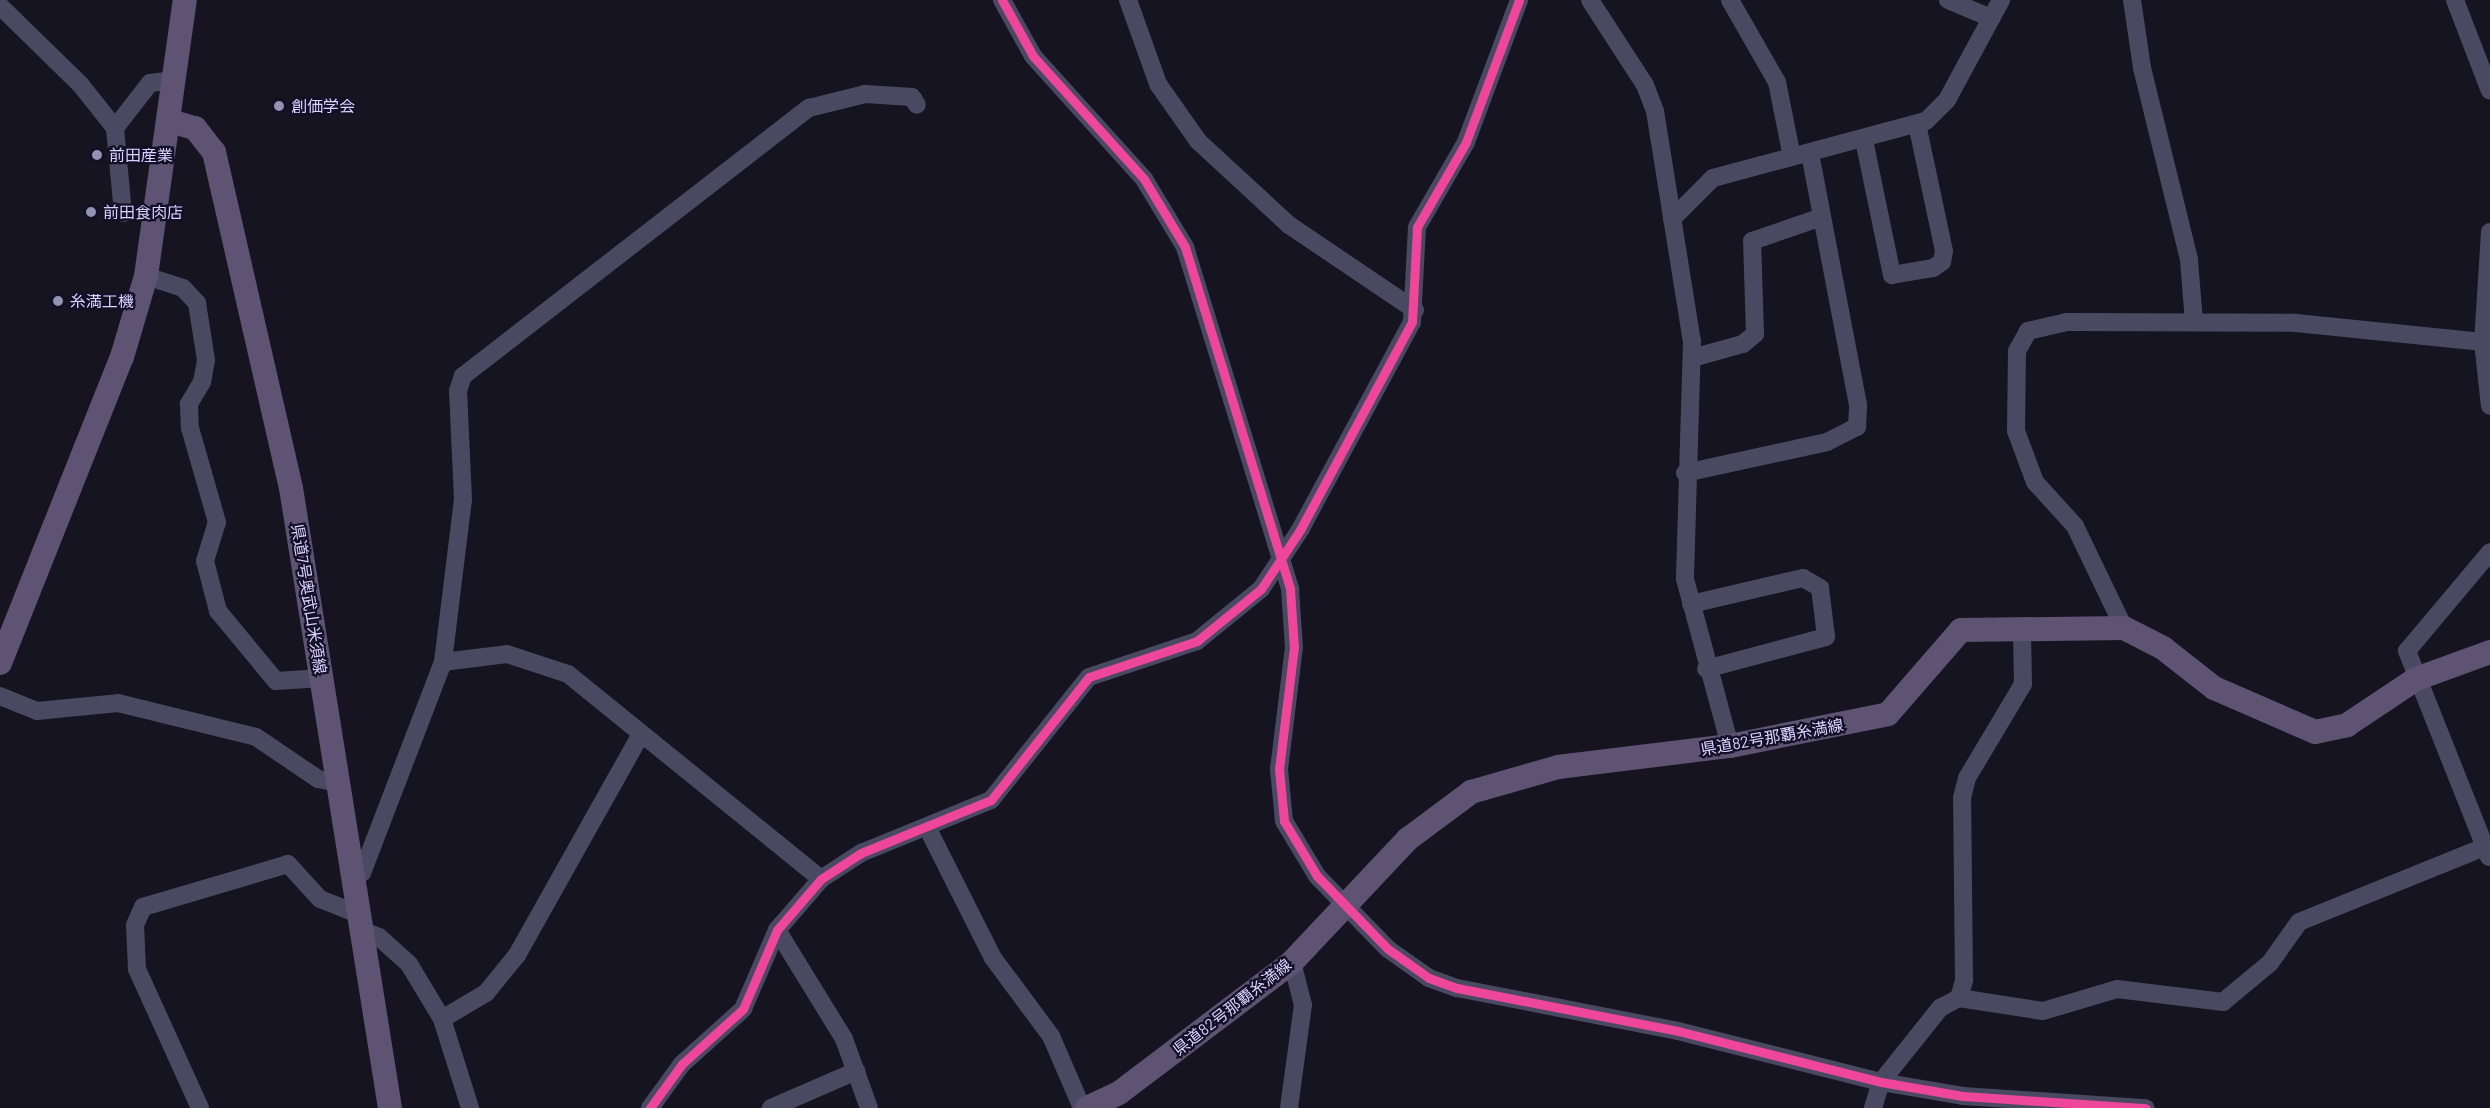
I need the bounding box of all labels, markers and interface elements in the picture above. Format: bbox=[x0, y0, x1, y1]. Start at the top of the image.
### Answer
place label: 創価学会 bbox=[291, 96, 355, 116]
marker: 創価学会 bbox=[272, 99, 286, 113]
place label: 前田産業 bbox=[109, 145, 173, 165]
marker: 前田産業 bbox=[90, 148, 104, 162]
place label: 前田食肉店 bbox=[103, 202, 183, 222]
marker: 前田食肉店 bbox=[84, 205, 98, 219]
place label: 糸満工機 bbox=[70, 291, 134, 311]
marker: 糸満工機 bbox=[51, 294, 65, 308]
street label: 県道7号奥武山米須線 bbox=[288, 523, 330, 675]
street label: 県道82号那覇糸満線 bbox=[1699, 715, 1845, 759]
street label: 県道82号那覇糸満線 bbox=[1169, 955, 1295, 1059]

